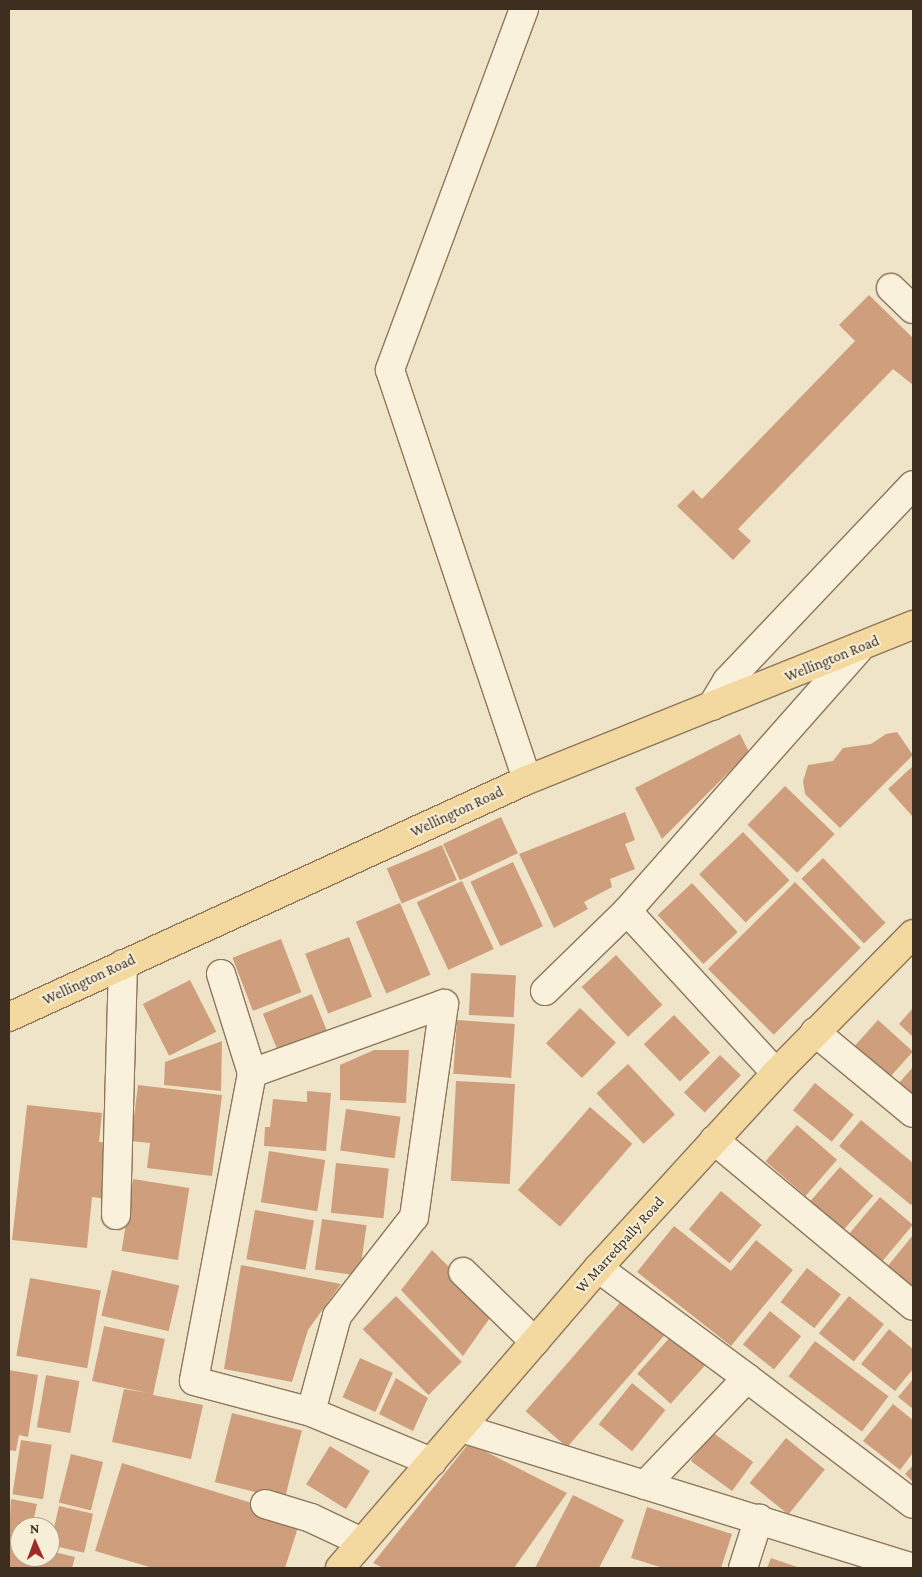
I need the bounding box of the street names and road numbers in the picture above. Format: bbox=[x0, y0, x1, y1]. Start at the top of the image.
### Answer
street label: Wellington Road bbox=[782, 632, 882, 686]
street label: Wellington Road bbox=[408, 783, 506, 841]
street label: Wellington Road bbox=[40, 951, 138, 1009]
street label: W Marredpally Road bbox=[572, 1193, 668, 1297]

